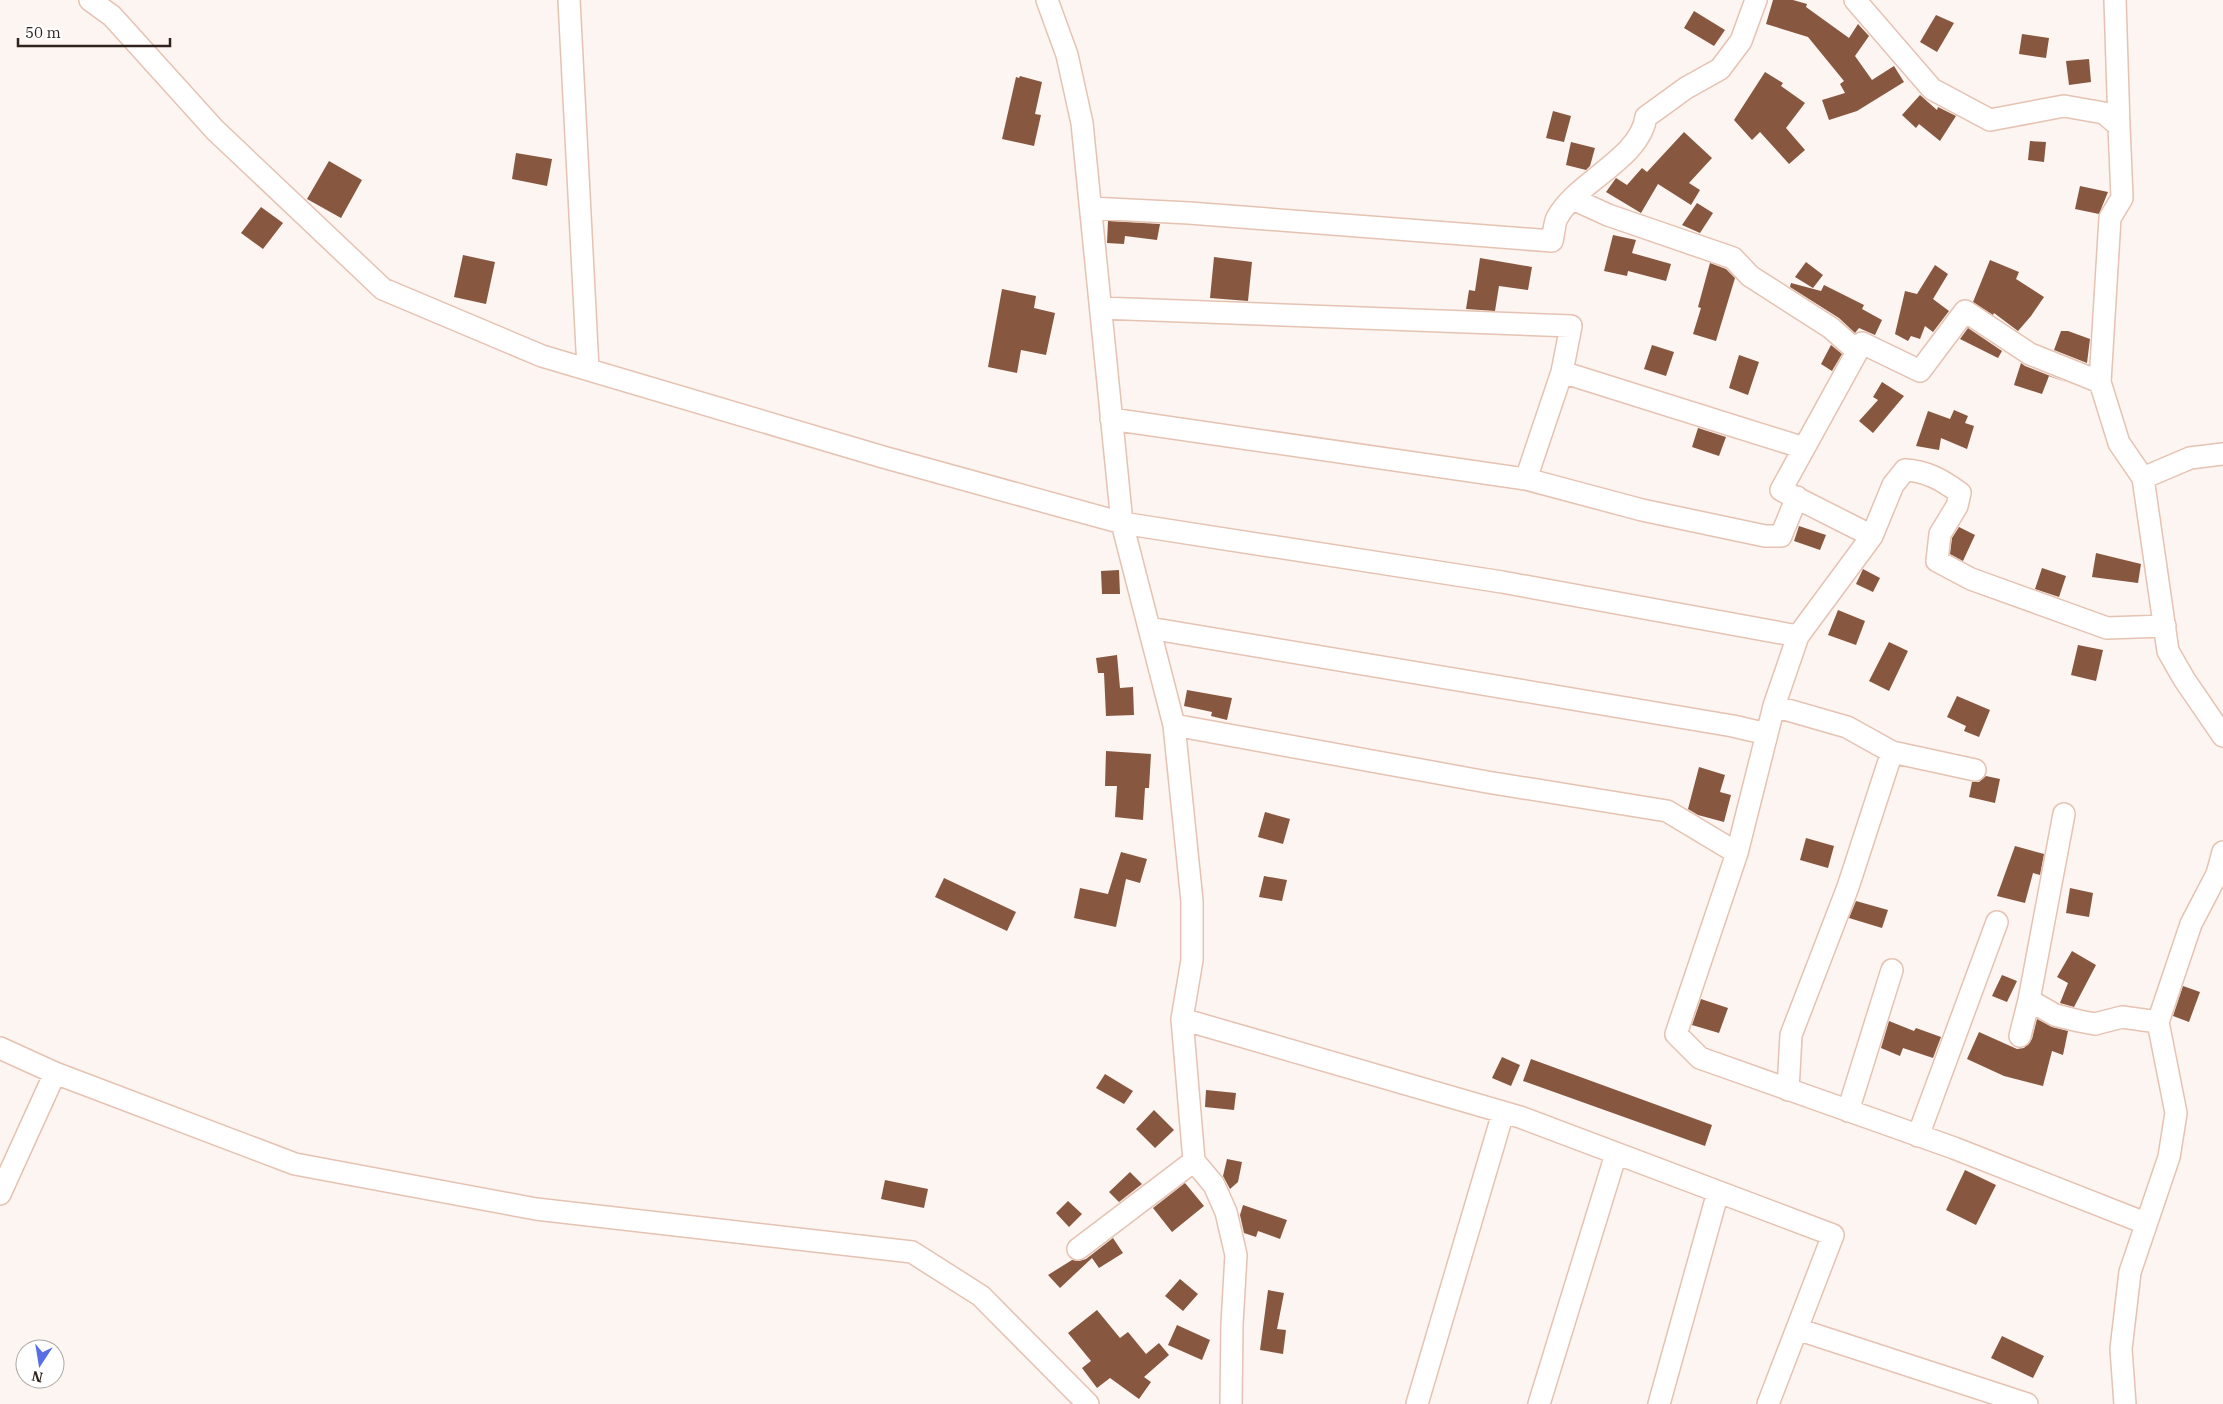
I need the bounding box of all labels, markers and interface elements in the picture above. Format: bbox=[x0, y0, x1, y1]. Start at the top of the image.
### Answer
scale bar bbox=[18, 15, 170, 47]
text: 50 m bbox=[25, 23, 61, 42]
north arrow bbox=[15, 1339, 65, 1389]
text: N bbox=[30, 1367, 45, 1387]

